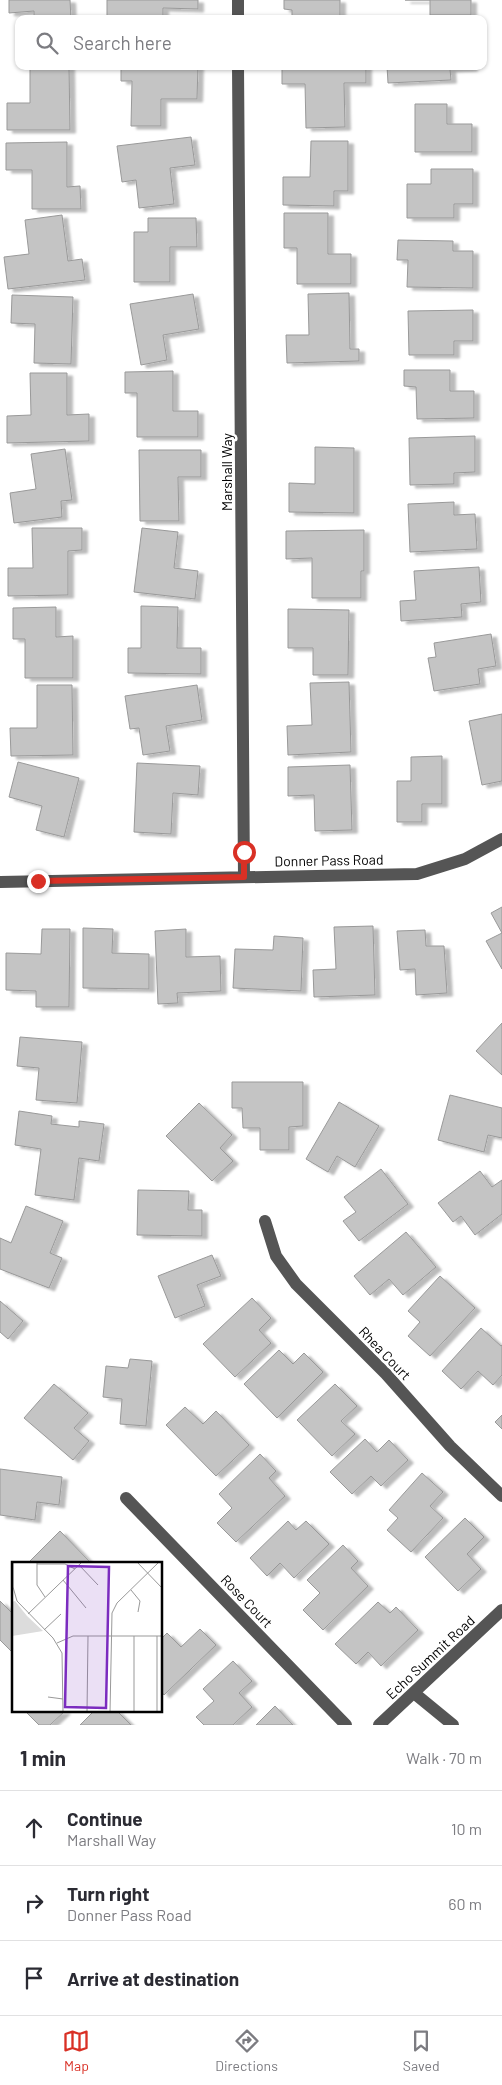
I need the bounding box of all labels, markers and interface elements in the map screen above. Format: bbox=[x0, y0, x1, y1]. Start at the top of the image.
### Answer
search box bbox=[15, 15, 487, 70]
icon: search bbox=[33, 29, 61, 57]
text: Search here bbox=[73, 31, 172, 54]
street label: Marshall Way bbox=[218, 432, 235, 511]
route start bbox=[233, 841, 256, 864]
street label: Donner Pass Road bbox=[274, 851, 384, 869]
route end bbox=[27, 870, 50, 893]
street label: Rhea Court bbox=[355, 1323, 415, 1383]
inset map bbox=[12, 1562, 162, 1712]
street label: Rose Court bbox=[218, 1571, 276, 1631]
street label: Echo Summit Road bbox=[382, 1612, 478, 1702]
text: 1 min bbox=[20, 1745, 66, 1770]
text: Walk · 70 m bbox=[406, 1748, 482, 1767]
text: Continue bbox=[67, 1807, 143, 1830]
icon: ahead bbox=[20, 1814, 48, 1842]
text: 10 m bbox=[451, 1819, 482, 1838]
text: Marshall Way bbox=[67, 1830, 156, 1849]
text: Turn right bbox=[67, 1882, 149, 1905]
icon: right bbox=[20, 1889, 48, 1917]
text: 60 m bbox=[448, 1894, 482, 1913]
text: Donner Pass Road bbox=[67, 1905, 192, 1924]
icon: arrive bbox=[20, 1964, 48, 1992]
text: Arrive at destination bbox=[67, 1967, 239, 1990]
tab: Map bbox=[62, 2027, 90, 2074]
tab: Directions bbox=[215, 2027, 278, 2074]
tab: Saved bbox=[403, 2027, 440, 2074]

